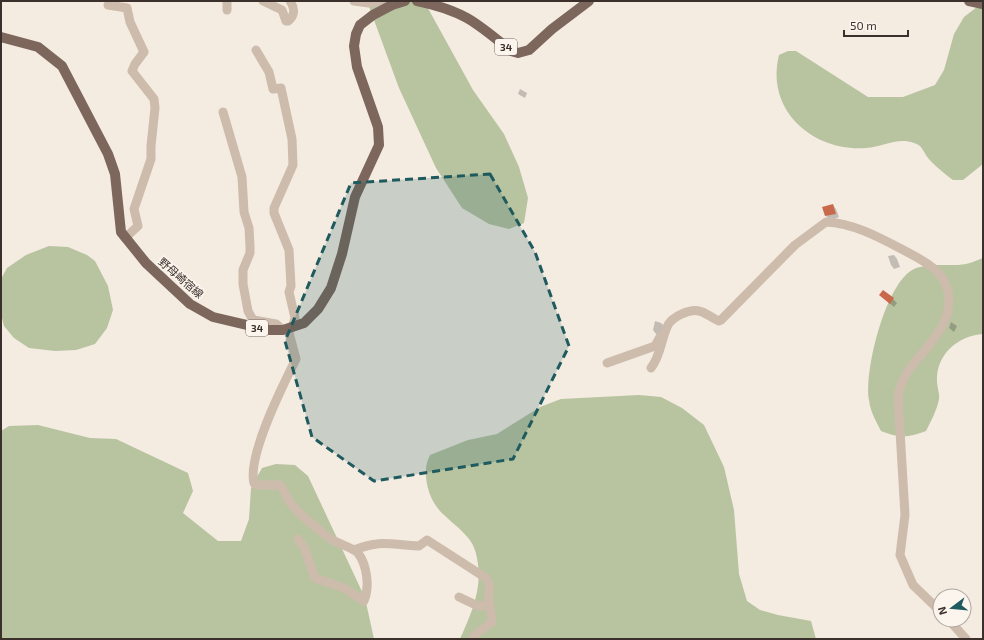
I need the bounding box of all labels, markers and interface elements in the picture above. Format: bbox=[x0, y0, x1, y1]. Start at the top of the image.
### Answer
scale bar bbox=[844, 12, 908, 38]
text: 50 m bbox=[850, 18, 877, 32]
road number: 34 bbox=[495, 39, 517, 55]
street label: 野母崎宿線 bbox=[156, 255, 206, 301]
road number: 34 bbox=[246, 320, 268, 336]
north arrow bbox=[932, 588, 972, 628]
text: N bbox=[935, 605, 949, 617]

